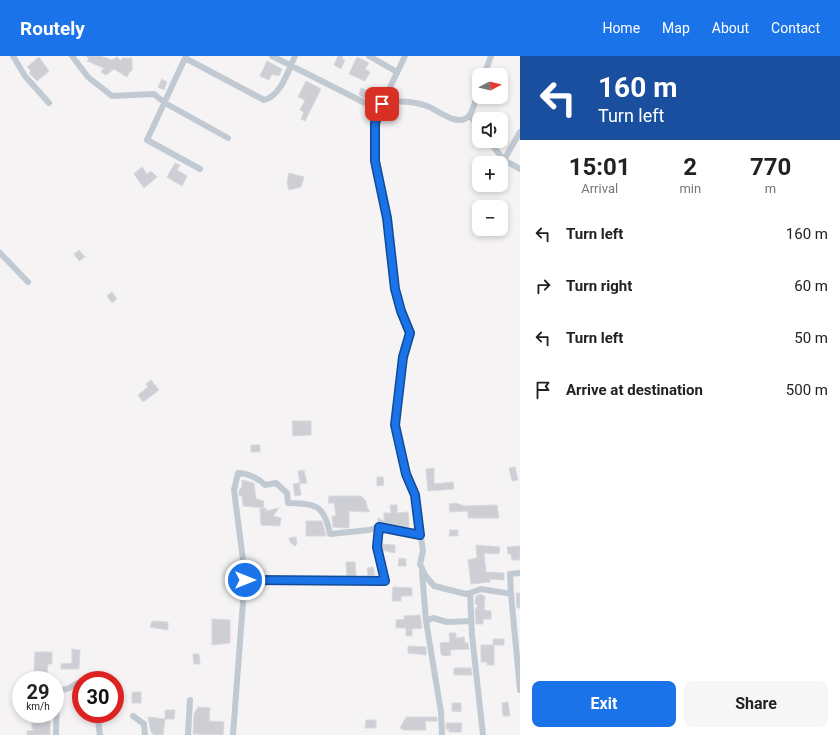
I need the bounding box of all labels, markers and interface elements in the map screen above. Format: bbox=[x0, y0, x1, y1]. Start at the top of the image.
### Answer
text: Routely bbox=[20, 17, 85, 40]
text: Home bbox=[602, 20, 640, 36]
text: Map bbox=[662, 20, 690, 36]
text: About bbox=[712, 20, 749, 36]
text: Contact bbox=[771, 20, 820, 36]
north arrow bbox=[472, 68, 508, 104]
map controls bbox=[472, 68, 508, 236]
text: 160 m bbox=[598, 71, 677, 104]
icon: left bbox=[532, 72, 584, 124]
pin bbox=[365, 87, 399, 121]
icon: arrive bbox=[371, 93, 393, 115]
text: Turn left bbox=[598, 105, 664, 126]
button: sound bbox=[472, 112, 508, 148]
text: 15:01 bbox=[569, 153, 631, 181]
text: 2 bbox=[683, 153, 697, 181]
text: 770 bbox=[750, 153, 791, 181]
button: + bbox=[472, 156, 508, 192]
text: Arrival bbox=[581, 181, 618, 196]
text: min bbox=[679, 181, 701, 196]
text: m bbox=[765, 181, 776, 196]
button: − bbox=[472, 200, 508, 236]
icon: left bbox=[532, 223, 554, 245]
text: Turn left bbox=[566, 225, 623, 243]
text: 160 m bbox=[786, 225, 828, 243]
icon: right bbox=[532, 275, 554, 297]
text: Turn right bbox=[566, 277, 632, 295]
text: 60 m bbox=[794, 277, 828, 295]
icon: left bbox=[532, 327, 554, 349]
text: Turn left bbox=[566, 329, 623, 347]
text: 50 m bbox=[794, 329, 828, 347]
icon: arrive bbox=[532, 379, 554, 401]
text: Arrive at destination bbox=[566, 381, 703, 399]
text: 500 m bbox=[786, 381, 828, 399]
position arrow bbox=[224, 559, 266, 601]
speed limit sign: 30 bbox=[72, 671, 124, 723]
text: 29 bbox=[27, 680, 49, 704]
button: Exit bbox=[532, 681, 676, 727]
button: Share bbox=[684, 681, 828, 727]
text: km/h bbox=[26, 701, 50, 712]

